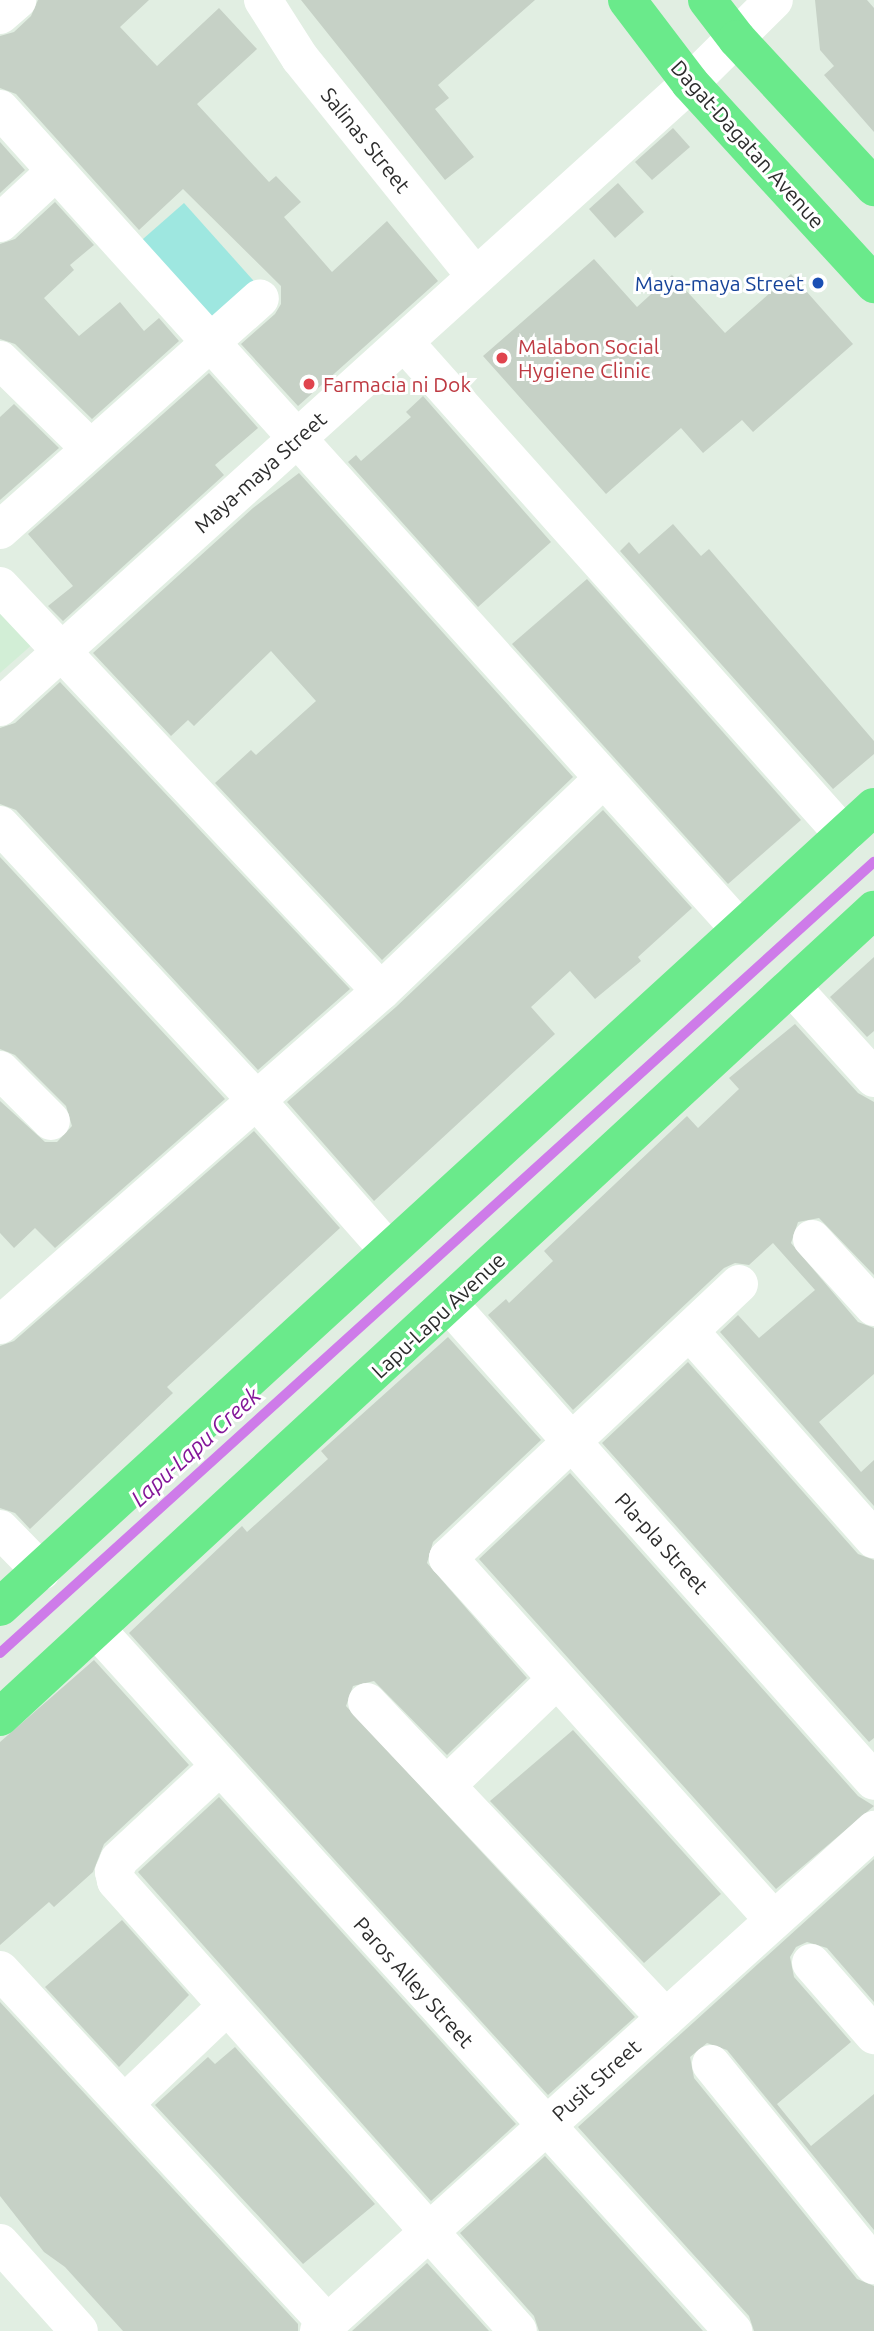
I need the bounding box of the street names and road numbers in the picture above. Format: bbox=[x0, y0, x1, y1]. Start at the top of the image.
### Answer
street label: Dagat-Dagatan Avenue bbox=[666, 55, 830, 233]
street label: Salinas Street bbox=[316, 82, 416, 198]
street label: Maya-maya Street bbox=[189, 406, 331, 538]
street label: Lapu-Lapu Avenue bbox=[366, 1247, 510, 1383]
street label: Pla-pla Street bbox=[610, 1487, 714, 1599]
street label: Paros Alley Street bbox=[349, 1911, 479, 2053]
street label: Pusit Street bbox=[547, 2034, 645, 2126]

